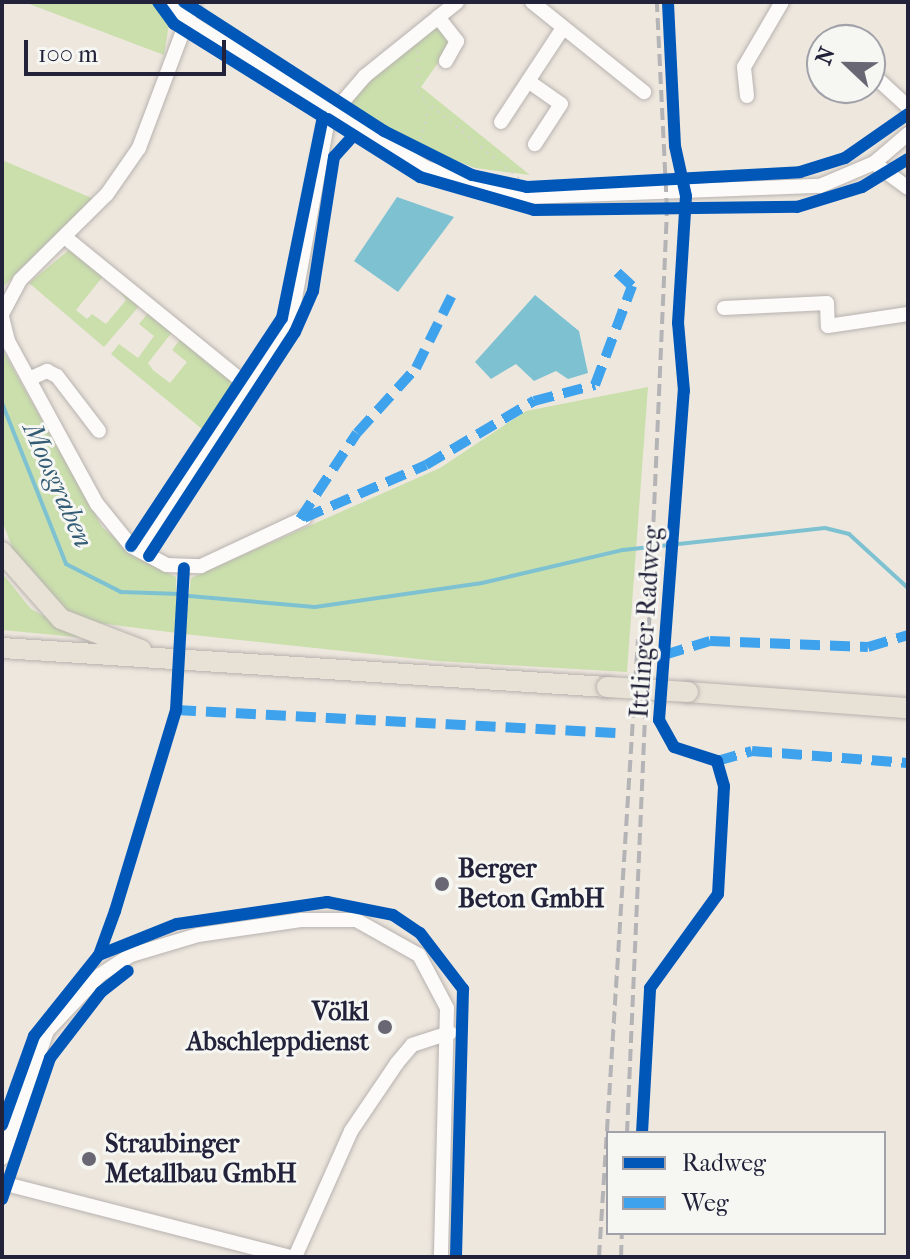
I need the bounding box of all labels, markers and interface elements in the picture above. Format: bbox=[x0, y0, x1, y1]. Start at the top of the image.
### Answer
scale bar bbox=[28, 24, 230, 74]
north arrow bbox=[806, 24, 886, 104]
text: 100 m bbox=[38, 40, 98, 68]
text: N bbox=[810, 43, 841, 68]
water label: Moosgraben bbox=[15, 417, 101, 553]
street label: Ittlinger Radweg bbox=[624, 525, 668, 719]
place label: Berger Beton GmbH bbox=[458, 853, 604, 914]
marker: Berger Beton GmbH bbox=[433, 875, 451, 893]
place label: Völkl Abschleppdienst bbox=[186, 996, 369, 1058]
marker: Völkl Abschleppdienst bbox=[376, 1018, 394, 1036]
place label: Straubinger Metallbau GmbH bbox=[105, 1128, 296, 1190]
legend bbox=[606, 1131, 886, 1235]
text: Radweg bbox=[682, 1149, 766, 1177]
marker: Straubinger Metallbau GmbH bbox=[80, 1150, 98, 1168]
text: Weg bbox=[682, 1189, 729, 1217]

